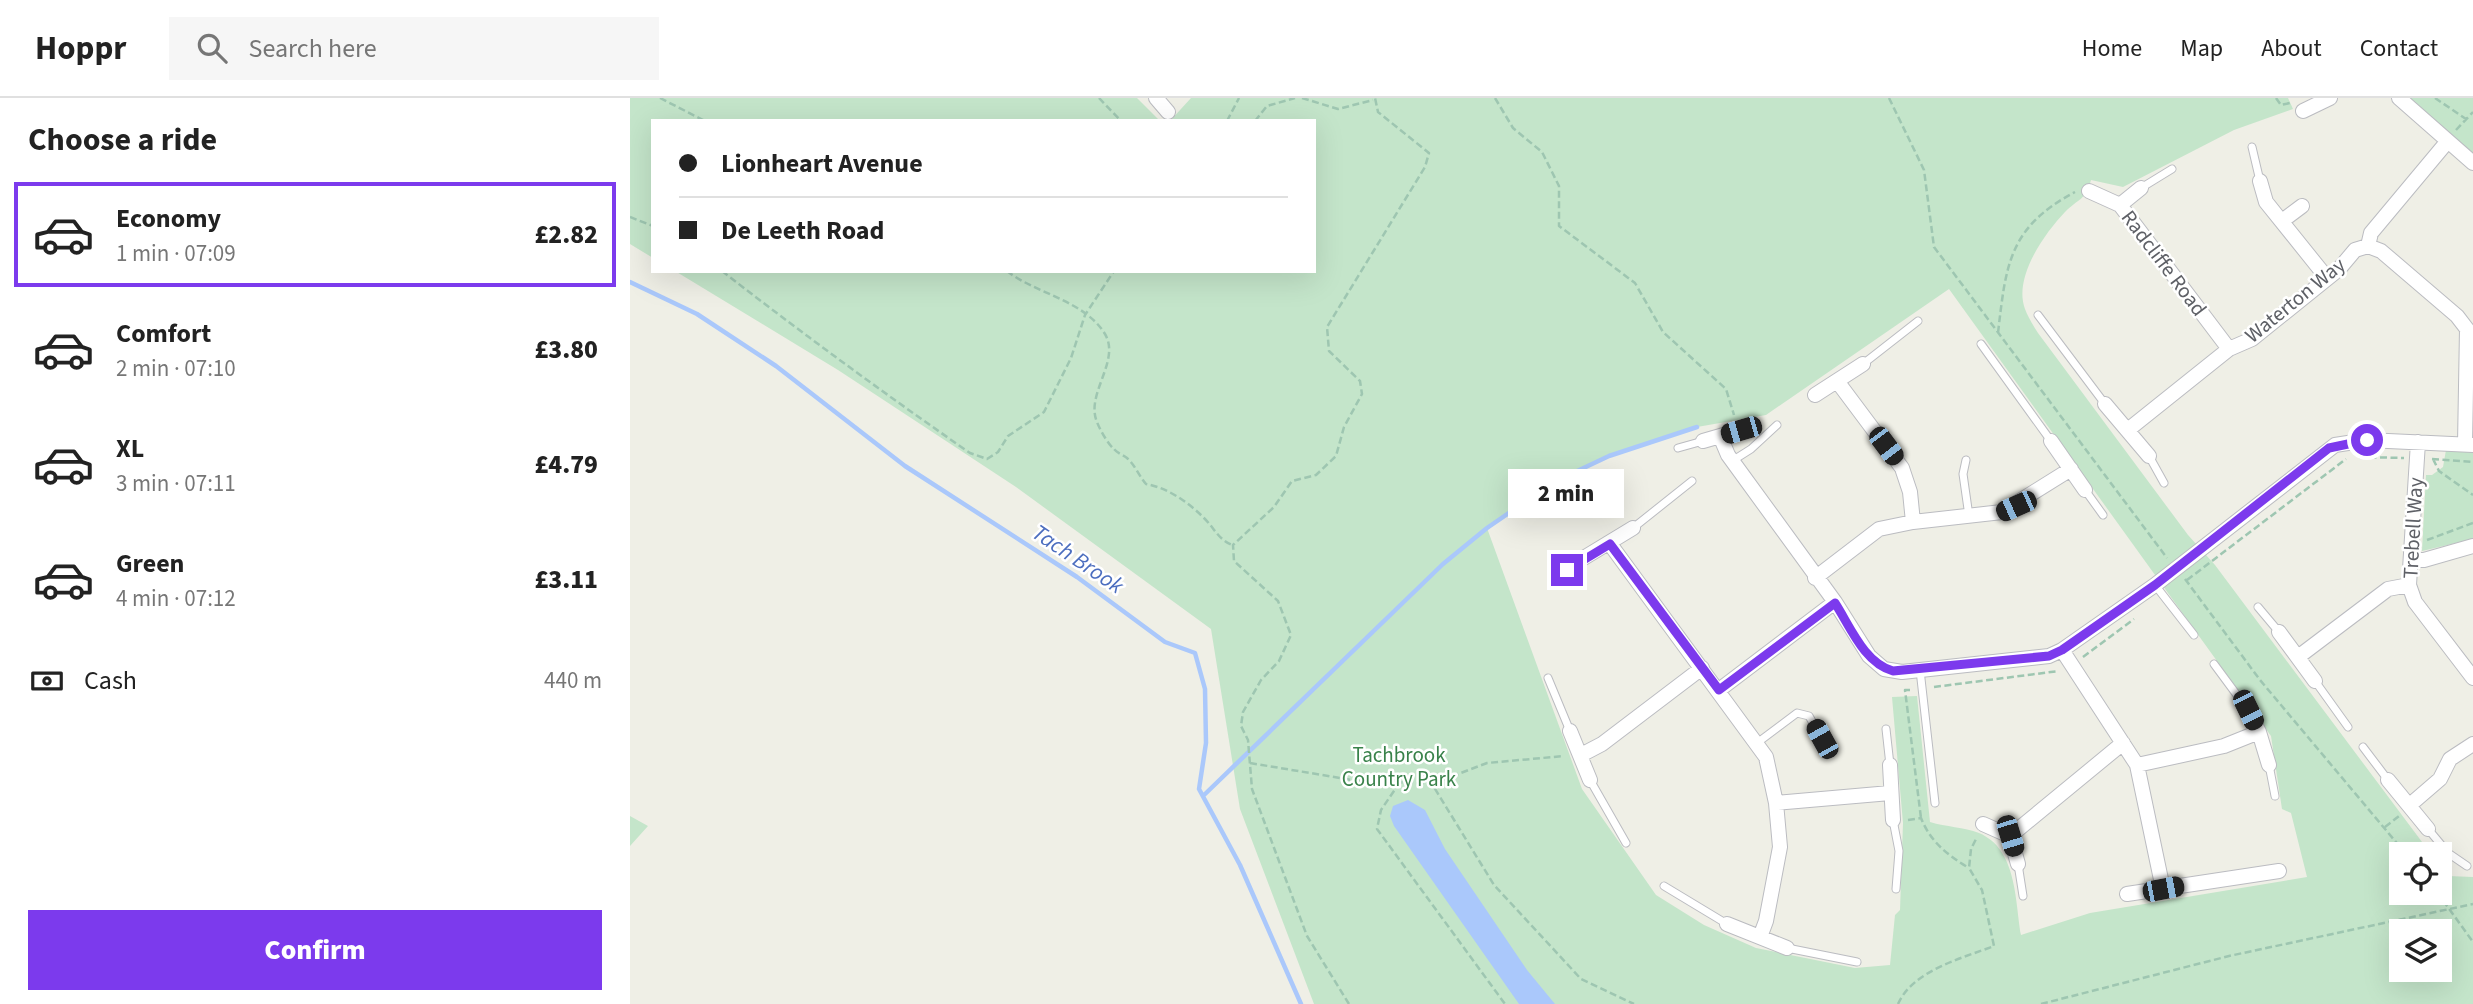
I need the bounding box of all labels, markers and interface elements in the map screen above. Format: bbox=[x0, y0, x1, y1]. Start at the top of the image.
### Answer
search box bbox=[169, 17, 659, 80]
text: Hoppr bbox=[35, 25, 127, 72]
icon: search bbox=[193, 29, 231, 67]
text: Search here bbox=[249, 30, 377, 67]
text: Home bbox=[2082, 31, 2142, 66]
text: Map bbox=[2180, 31, 2223, 66]
text: About bbox=[2261, 31, 2322, 66]
text: Contact bbox=[2360, 31, 2438, 66]
text: Choose a ride bbox=[28, 117, 217, 163]
text: Lionheart Avenue bbox=[721, 145, 923, 182]
text: Economy bbox=[116, 200, 221, 237]
icon: car bbox=[32, 203, 95, 266]
street label: Radcliffe Road bbox=[2114, 204, 2214, 322]
text: De Leeth Road bbox=[721, 212, 884, 249]
text: £2.82 bbox=[534, 216, 598, 253]
text: 1 min · 07:09 bbox=[116, 237, 236, 270]
street label: Waterton Way bbox=[2238, 250, 2352, 350]
text: Comfort bbox=[116, 315, 211, 352]
icon: car bbox=[32, 318, 95, 381]
text: £3.80 bbox=[534, 331, 598, 368]
text: 2 min · 07:10 bbox=[116, 352, 236, 385]
car bbox=[1718, 414, 1765, 446]
car bbox=[1865, 423, 1908, 469]
route start bbox=[2351, 424, 2383, 456]
text: XL bbox=[116, 430, 144, 467]
icon: car bbox=[32, 433, 95, 496]
text: £4.79 bbox=[534, 446, 598, 483]
text: 3 min · 07:11 bbox=[116, 467, 236, 500]
callout: 2 min bbox=[1509, 468, 1625, 518]
street label: Trebell Way bbox=[2395, 476, 2431, 579]
text: 2 min bbox=[1538, 477, 1594, 510]
car bbox=[1993, 488, 2040, 524]
water label: Tach Brook bbox=[1026, 516, 1131, 602]
text: Green bbox=[116, 545, 184, 582]
icon: car bbox=[32, 548, 95, 611]
route end bbox=[1551, 554, 1583, 586]
text: £3.11 bbox=[534, 561, 598, 598]
text: 4 min · 07:12 bbox=[116, 582, 236, 615]
icon: cash bbox=[28, 662, 66, 700]
text: Cash bbox=[84, 662, 137, 699]
text: 440 m bbox=[544, 664, 602, 697]
car bbox=[2230, 687, 2267, 733]
car bbox=[1803, 716, 1842, 762]
park label: Tachbrook Country Park bbox=[1342, 740, 1457, 794]
car bbox=[1994, 813, 2027, 859]
map controls bbox=[2389, 842, 2452, 982]
button: locate bbox=[2389, 842, 2452, 905]
car bbox=[2141, 875, 2186, 903]
button: Confirm bbox=[28, 910, 602, 990]
button: layers bbox=[2389, 919, 2452, 982]

